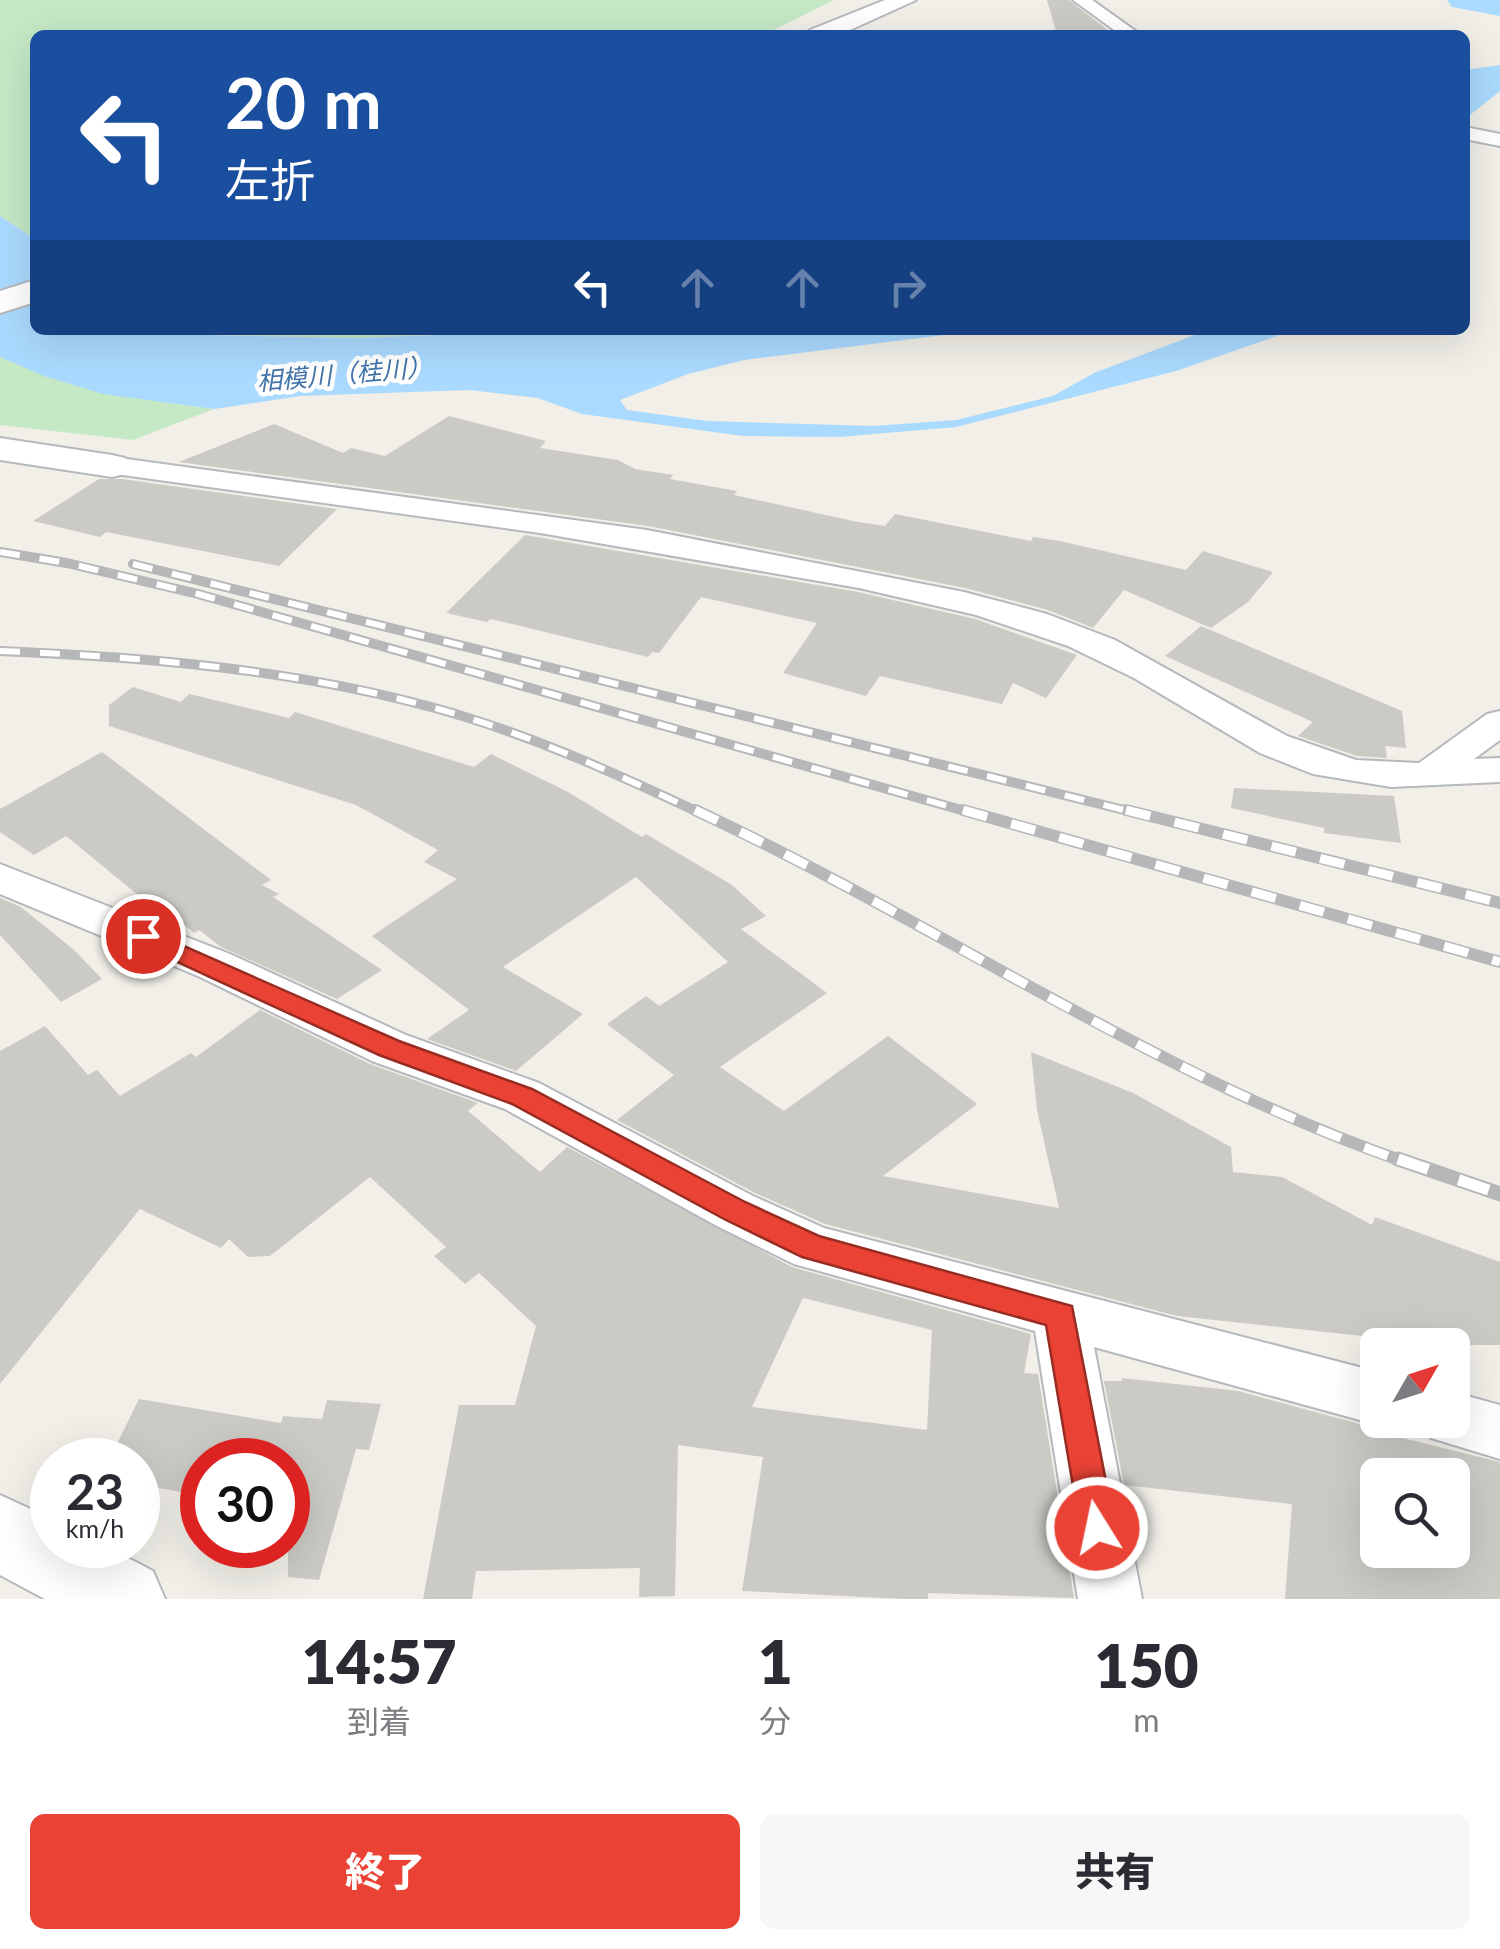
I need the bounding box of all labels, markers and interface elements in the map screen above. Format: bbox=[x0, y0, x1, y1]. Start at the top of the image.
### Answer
text: 20 m bbox=[225, 60, 382, 144]
icon: left bbox=[60, 70, 190, 200]
text: 左折 bbox=[225, 153, 315, 207]
icon: left bbox=[565, 260, 620, 315]
icon: ahead bbox=[670, 260, 725, 315]
icon: ahead bbox=[775, 260, 830, 315]
icon: right bbox=[880, 260, 935, 315]
water label: 相模川（桂川） bbox=[256, 350, 432, 396]
pin bbox=[101, 894, 186, 979]
icon: arrive bbox=[116, 909, 171, 964]
north arrow bbox=[1360, 1328, 1470, 1438]
map controls bbox=[1360, 1328, 1470, 1568]
speed limit sign: 30 bbox=[180, 1438, 310, 1568]
button: search bbox=[1360, 1458, 1470, 1568]
text: 23 bbox=[66, 1461, 124, 1521]
position arrow bbox=[1045, 1476, 1149, 1580]
text: km/h bbox=[66, 1513, 124, 1543]
text: 14:57 bbox=[301, 1625, 457, 1697]
text: 1 bbox=[758, 1625, 793, 1697]
text: 150 bbox=[1094, 1629, 1199, 1701]
text: m bbox=[1133, 1700, 1160, 1739]
text: 到着 bbox=[347, 1701, 411, 1740]
text: 分 bbox=[759, 1701, 791, 1740]
button: 終了 bbox=[30, 1814, 740, 1929]
button: 共有 bbox=[760, 1814, 1470, 1929]

